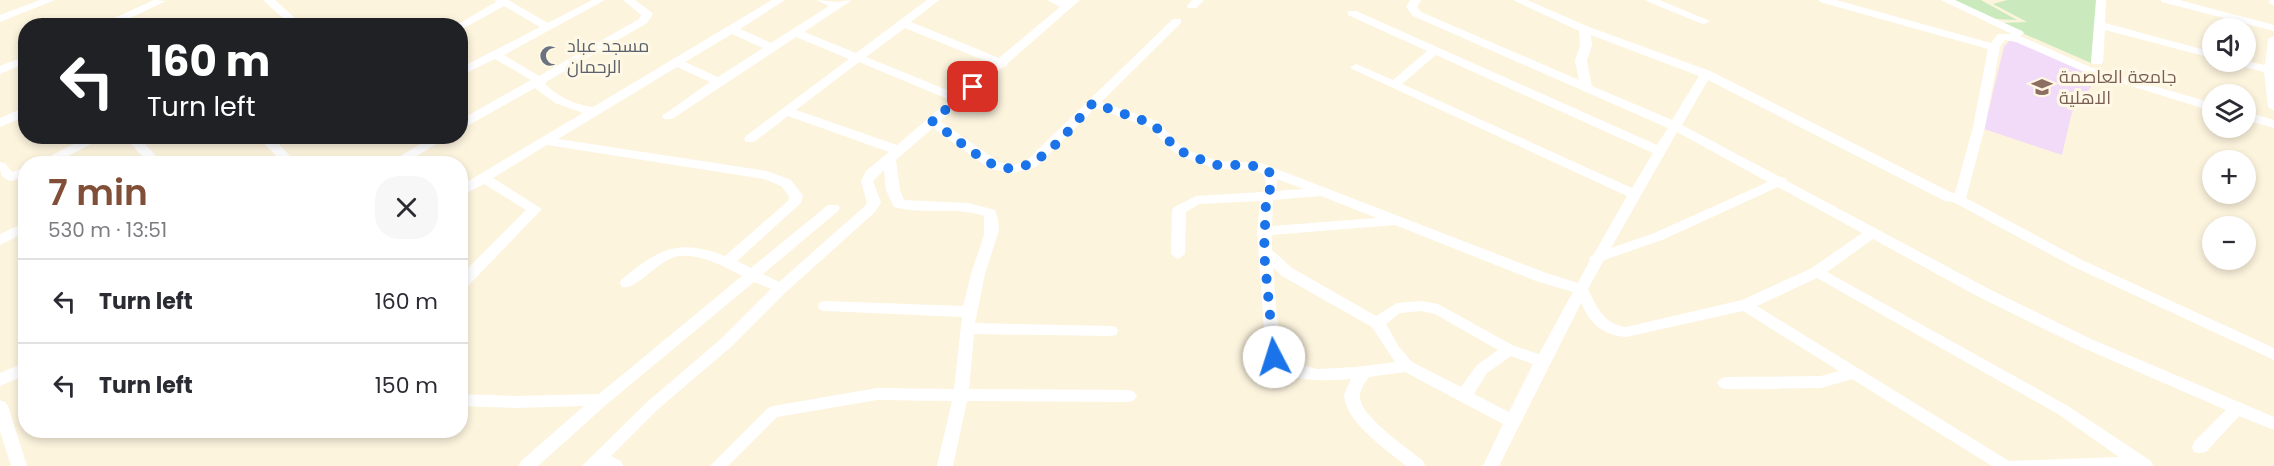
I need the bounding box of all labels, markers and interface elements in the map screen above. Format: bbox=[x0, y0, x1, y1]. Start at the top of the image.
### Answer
map controls bbox=[2202, 18, 2256, 270]
button: sound bbox=[2202, 18, 2256, 72]
text: 160 m bbox=[147, 32, 270, 91]
place label: مسجد عباد الرحمان bbox=[567, 33, 649, 79]
icon: left bbox=[48, 42, 126, 120]
mosque icon: مسجد عباد الرحمان bbox=[538, 44, 562, 68]
pin bbox=[947, 61, 998, 112]
place label: جامعة العاصمة الاهلية bbox=[2059, 64, 2176, 110]
icon: arrive bbox=[956, 70, 989, 103]
school or university icon: جامعة العاصمة الاهلية bbox=[2030, 75, 2054, 99]
button: layers bbox=[2202, 84, 2256, 138]
text: Turn left bbox=[147, 88, 256, 125]
button: + bbox=[2202, 150, 2256, 204]
text: 7 min bbox=[48, 167, 148, 218]
button: close bbox=[375, 176, 438, 239]
text: 530 m · 13:51 bbox=[48, 216, 167, 244]
button: − bbox=[2202, 216, 2256, 270]
icon: left bbox=[48, 285, 81, 318]
text: Turn left bbox=[99, 286, 193, 317]
text: 160 m bbox=[375, 286, 438, 317]
position arrow bbox=[1242, 325, 1306, 389]
icon: left bbox=[48, 369, 81, 402]
text: Turn left bbox=[99, 370, 193, 401]
text: 150 m bbox=[375, 370, 438, 401]

